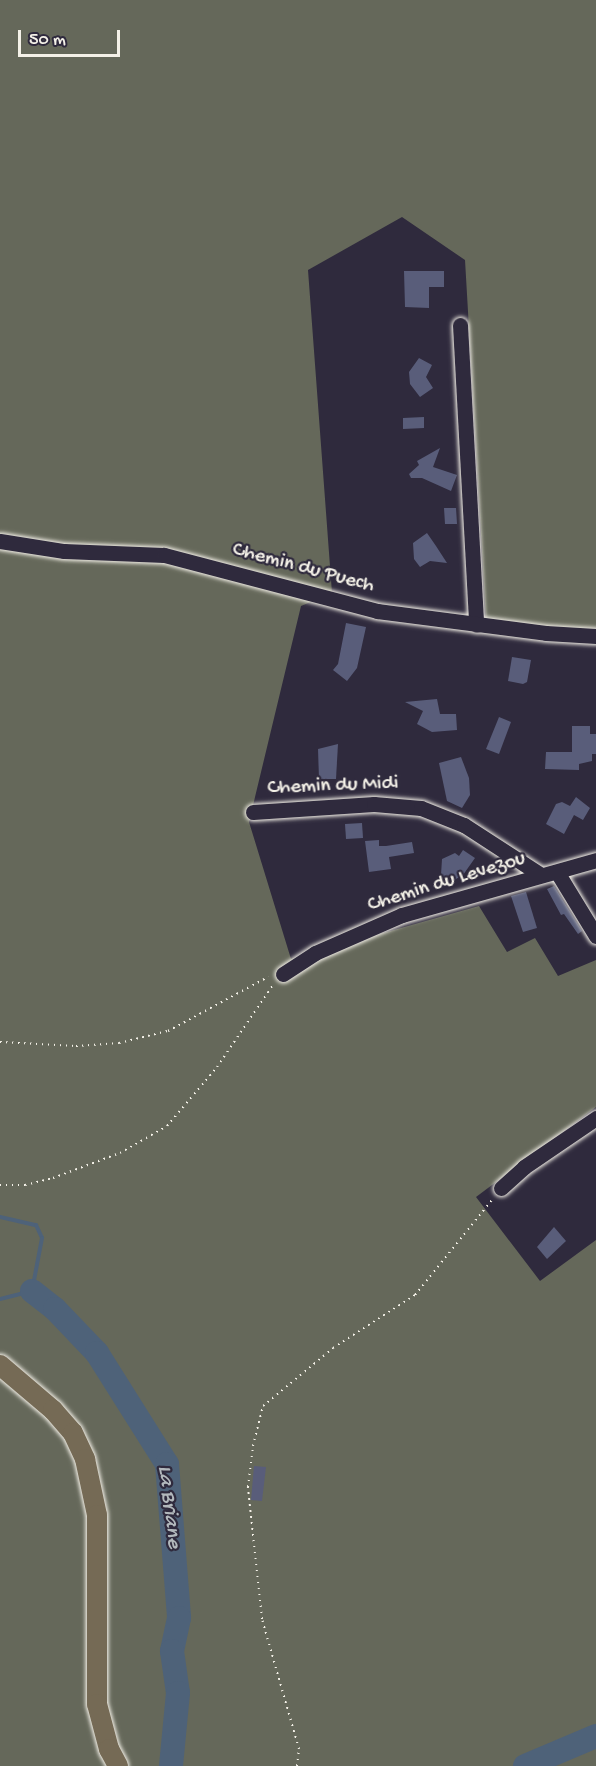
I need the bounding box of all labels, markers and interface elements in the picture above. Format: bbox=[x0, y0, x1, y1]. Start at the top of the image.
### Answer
scale bar bbox=[21, 18, 123, 56]
text: 50 m bbox=[29, 30, 66, 51]
street label: Chemin du Puech bbox=[229, 538, 377, 600]
street label: Chemin du Midi bbox=[267, 772, 399, 802]
street label: Chemin du Levezou bbox=[365, 847, 529, 919]
water label: La Briane bbox=[150, 1464, 186, 1550]

